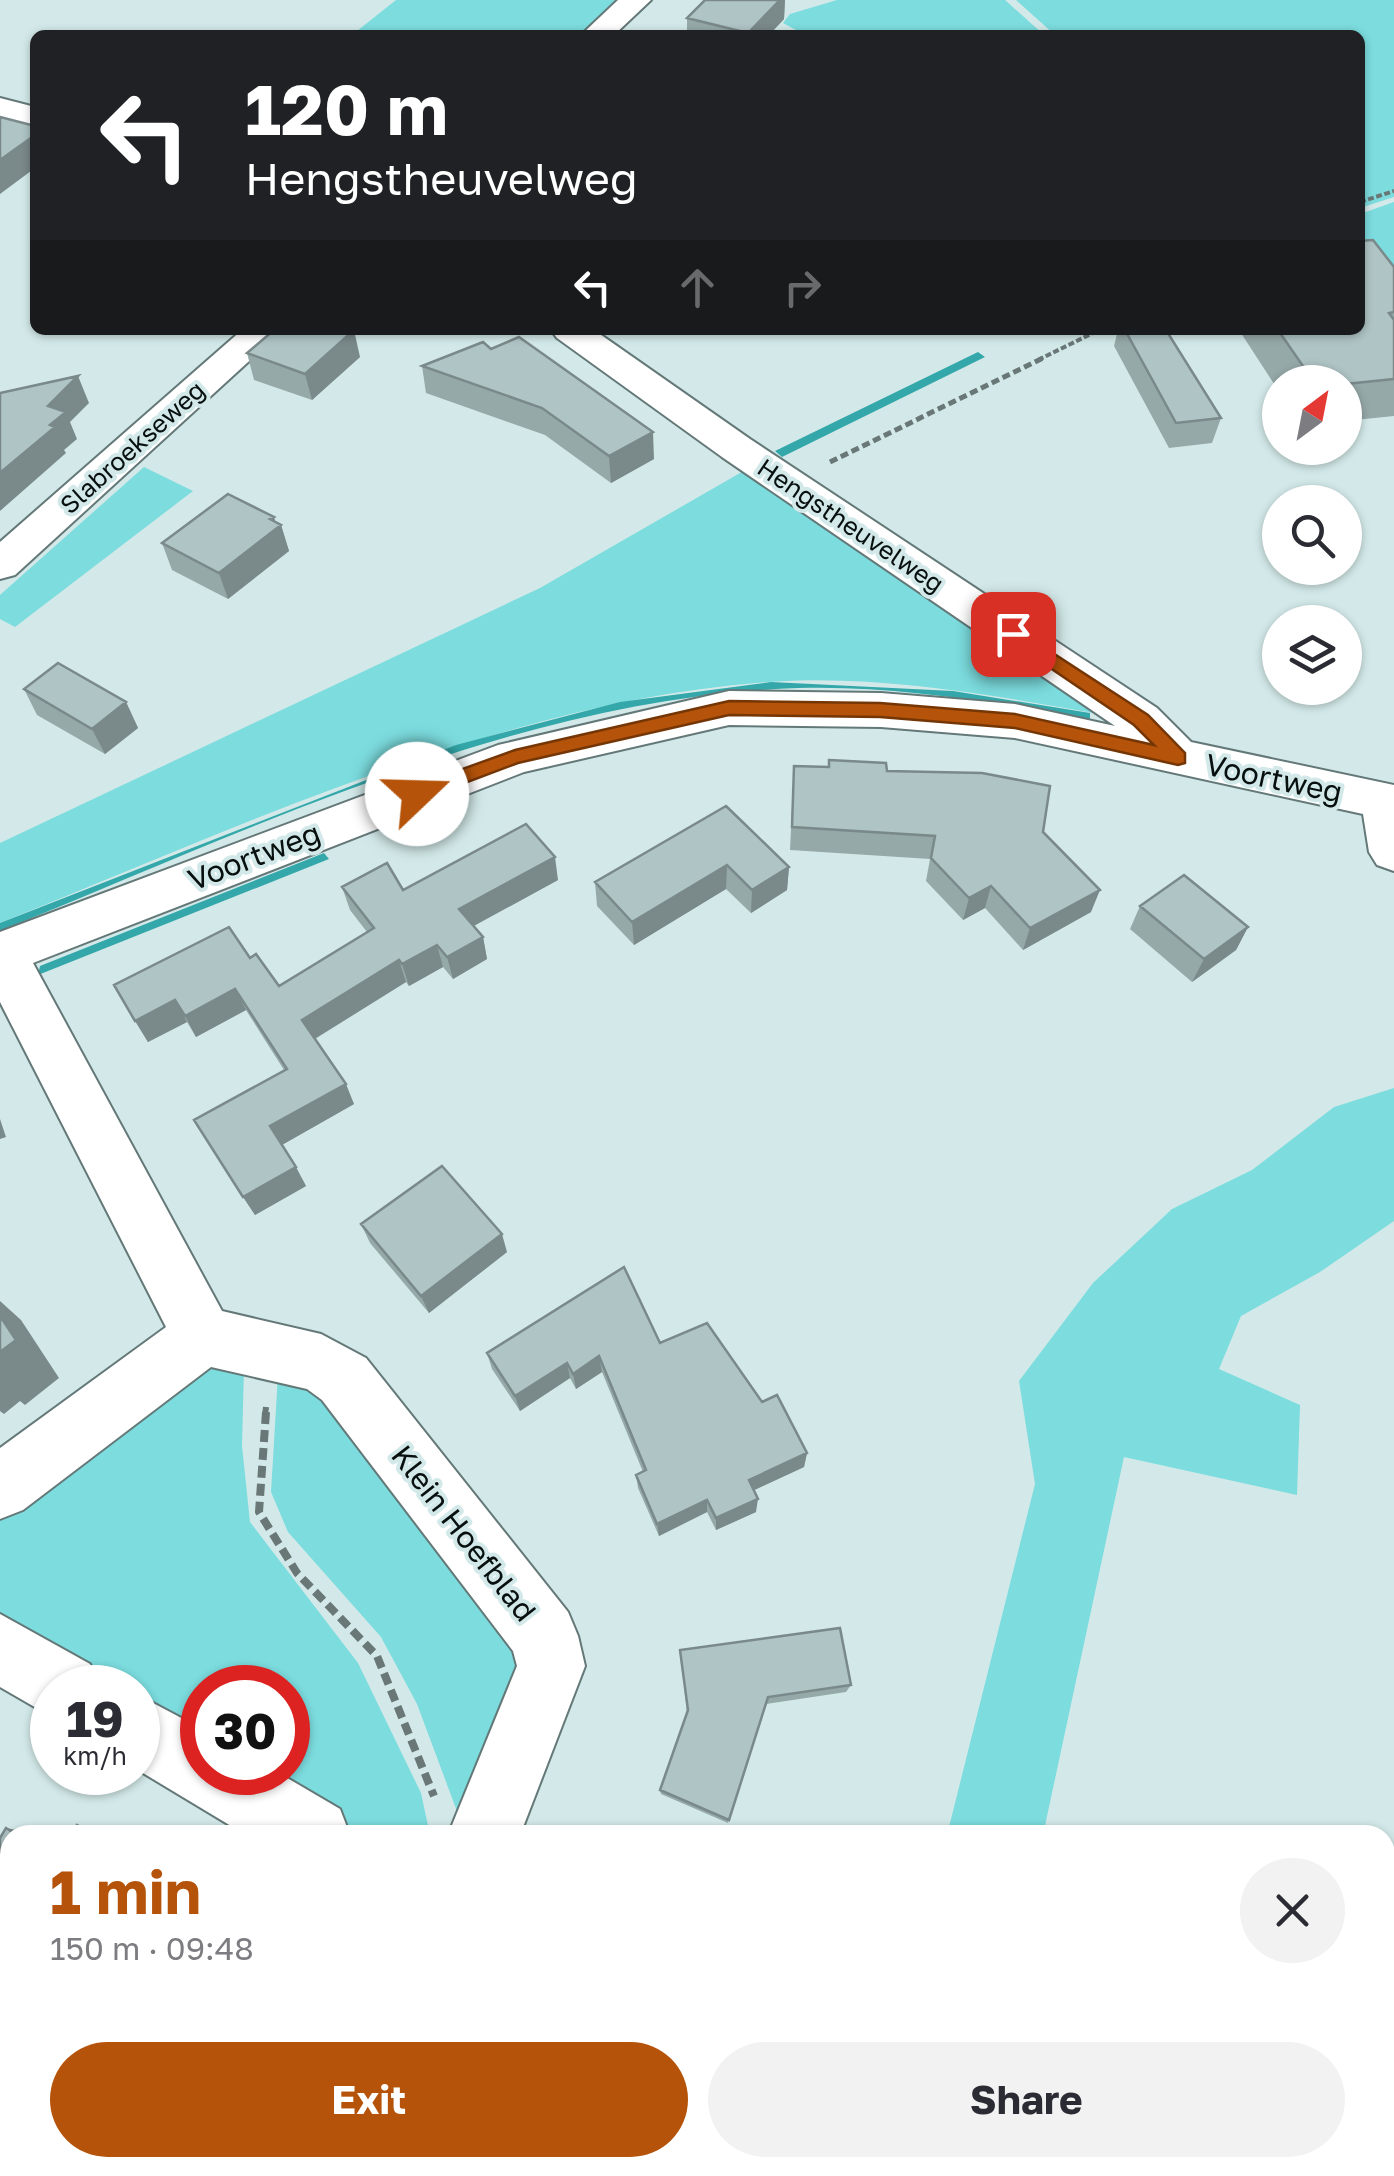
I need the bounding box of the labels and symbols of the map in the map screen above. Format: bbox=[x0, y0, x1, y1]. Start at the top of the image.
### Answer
north arrow bbox=[1262, 365, 1362, 465]
street label: Slabroekseweg bbox=[53, 374, 211, 520]
street label: Hengstheuvelweg bbox=[752, 451, 950, 599]
pin bbox=[971, 592, 1056, 677]
position arrow bbox=[365, 742, 469, 846]
street label: Voortweg bbox=[1202, 746, 1346, 810]
street label: Voortweg bbox=[183, 814, 325, 898]
street label: Klein Hoefblad bbox=[384, 1438, 544, 1628]
speed limit sign: 30 bbox=[180, 1665, 310, 1795]

